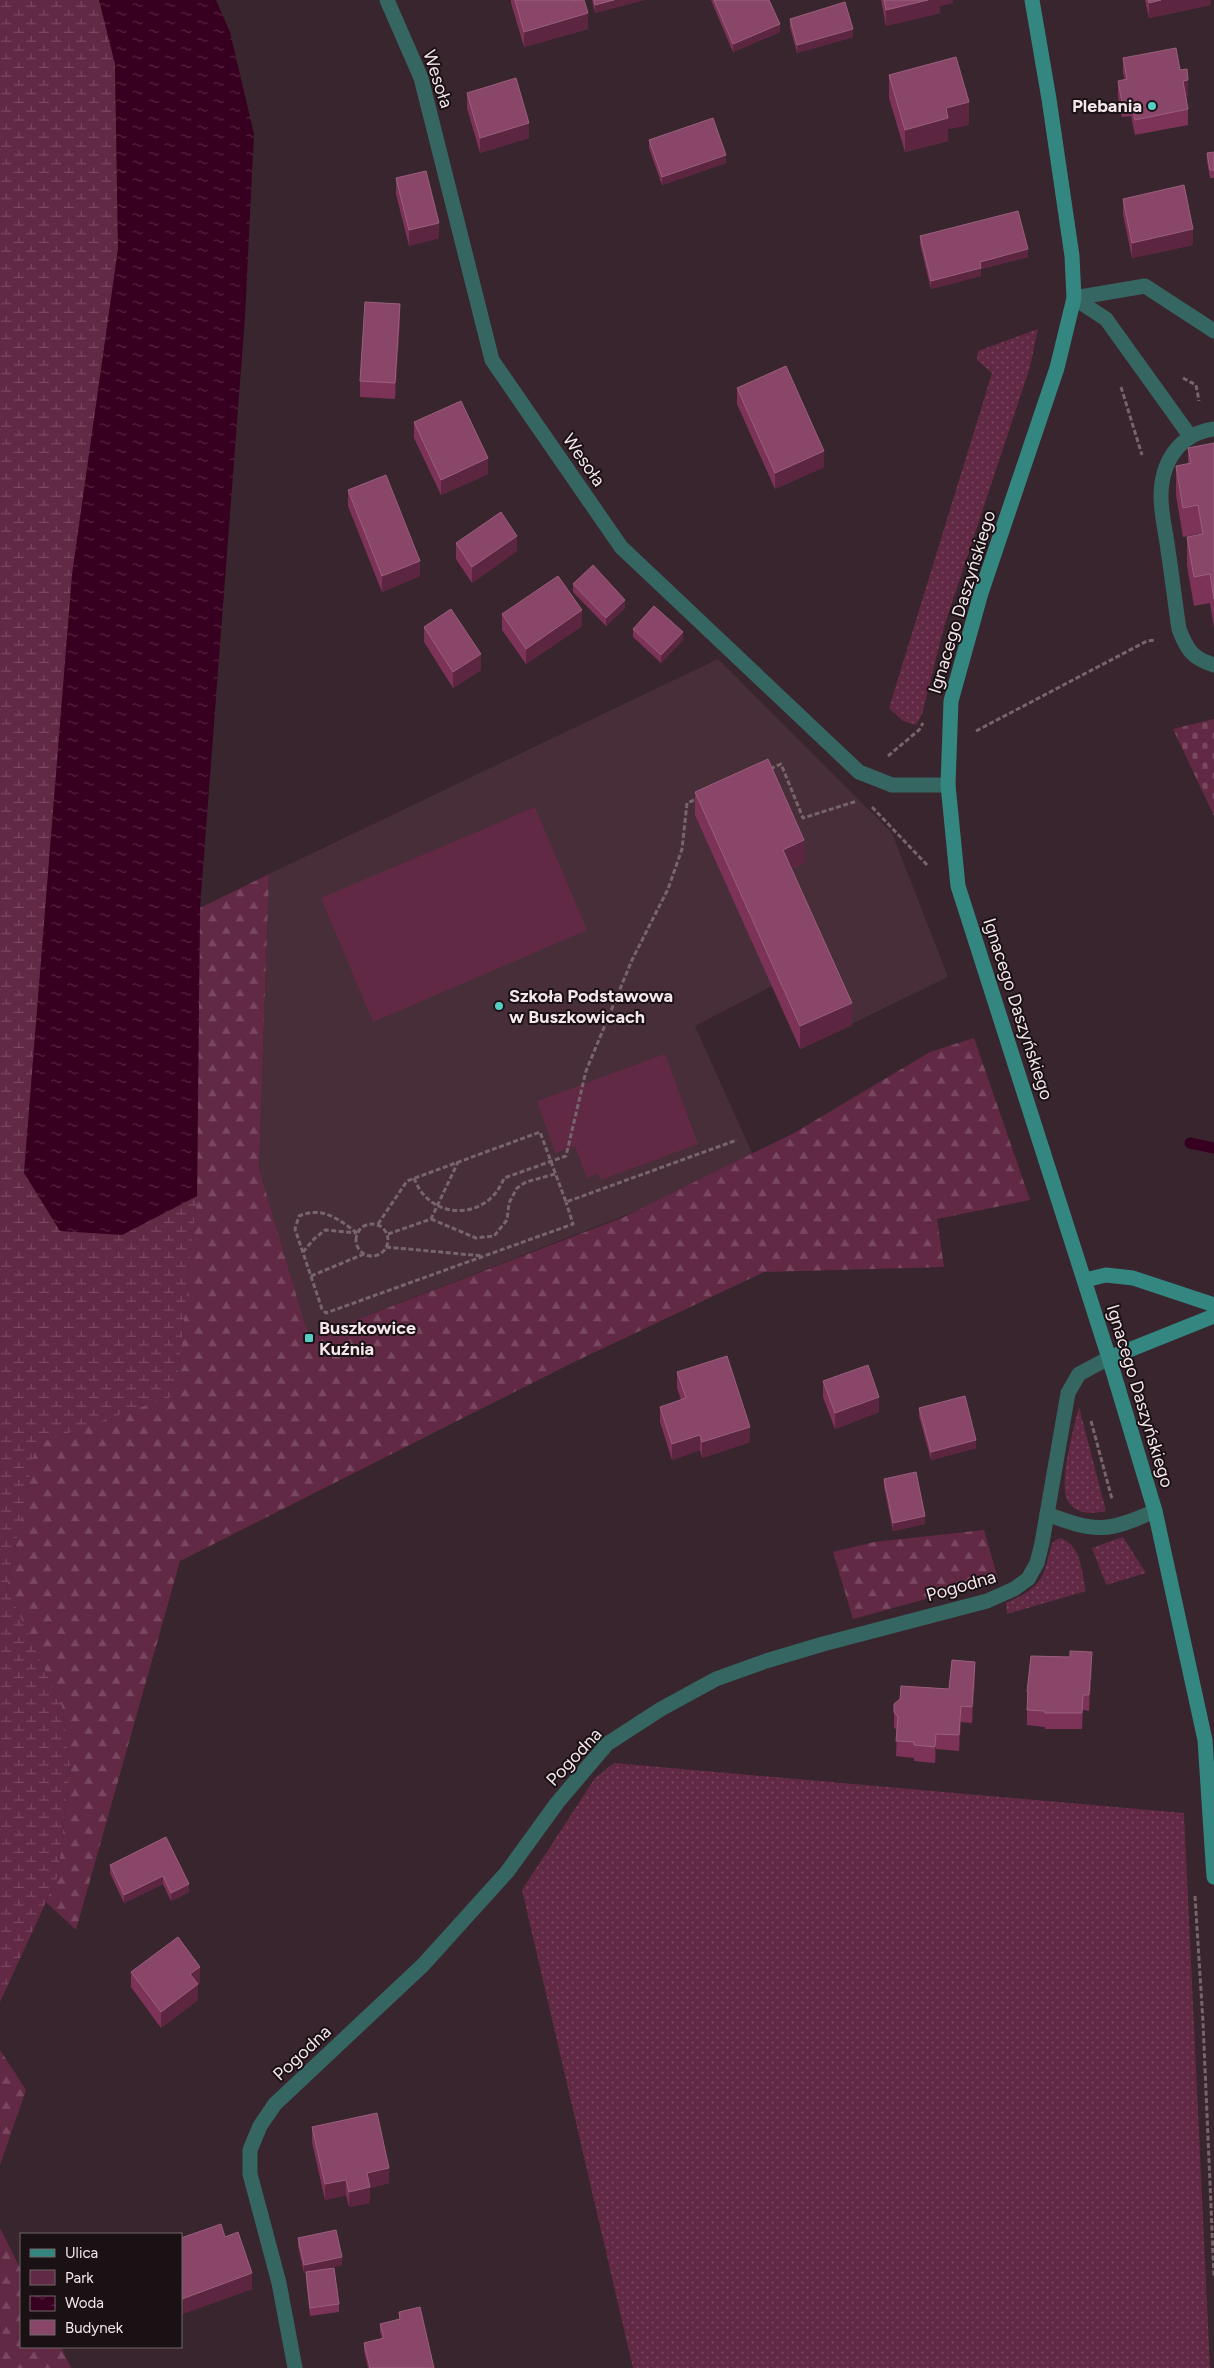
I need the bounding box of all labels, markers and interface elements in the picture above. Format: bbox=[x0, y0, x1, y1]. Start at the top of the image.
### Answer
street label: Wesoła bbox=[418, 47, 458, 111]
place label: Plebania bbox=[1072, 95, 1142, 117]
marker: Plebania bbox=[1146, 100, 1158, 112]
street label: Wesoła bbox=[558, 429, 610, 491]
street label: Ignacego Daszyńskiego bbox=[924, 508, 1000, 696]
street label: Ignacego Daszyńskiego bbox=[978, 915, 1058, 1103]
place label: Szkoła Podstawowa w Buszkowicach bbox=[509, 985, 673, 1028]
marker: Szkoła Podstawowa w Buszkowicach bbox=[493, 1000, 505, 1012]
street label: Ignacego Daszyńskiego bbox=[1102, 1302, 1178, 1490]
place label: Buszkowice Kuźnia bbox=[319, 1317, 416, 1360]
marker: Buszkowice Kuźnia bbox=[303, 1332, 315, 1344]
street label: Pogodna bbox=[924, 1566, 998, 1606]
street label: Pogodna bbox=[542, 1723, 606, 1791]
street label: Pogodna bbox=[268, 2021, 336, 2085]
legend bbox=[20, 2233, 182, 2348]
text: Ulica bbox=[65, 2244, 98, 2262]
text: Park bbox=[65, 2269, 94, 2287]
text: Woda bbox=[65, 2294, 104, 2312]
text: Budynek bbox=[65, 2319, 124, 2337]

